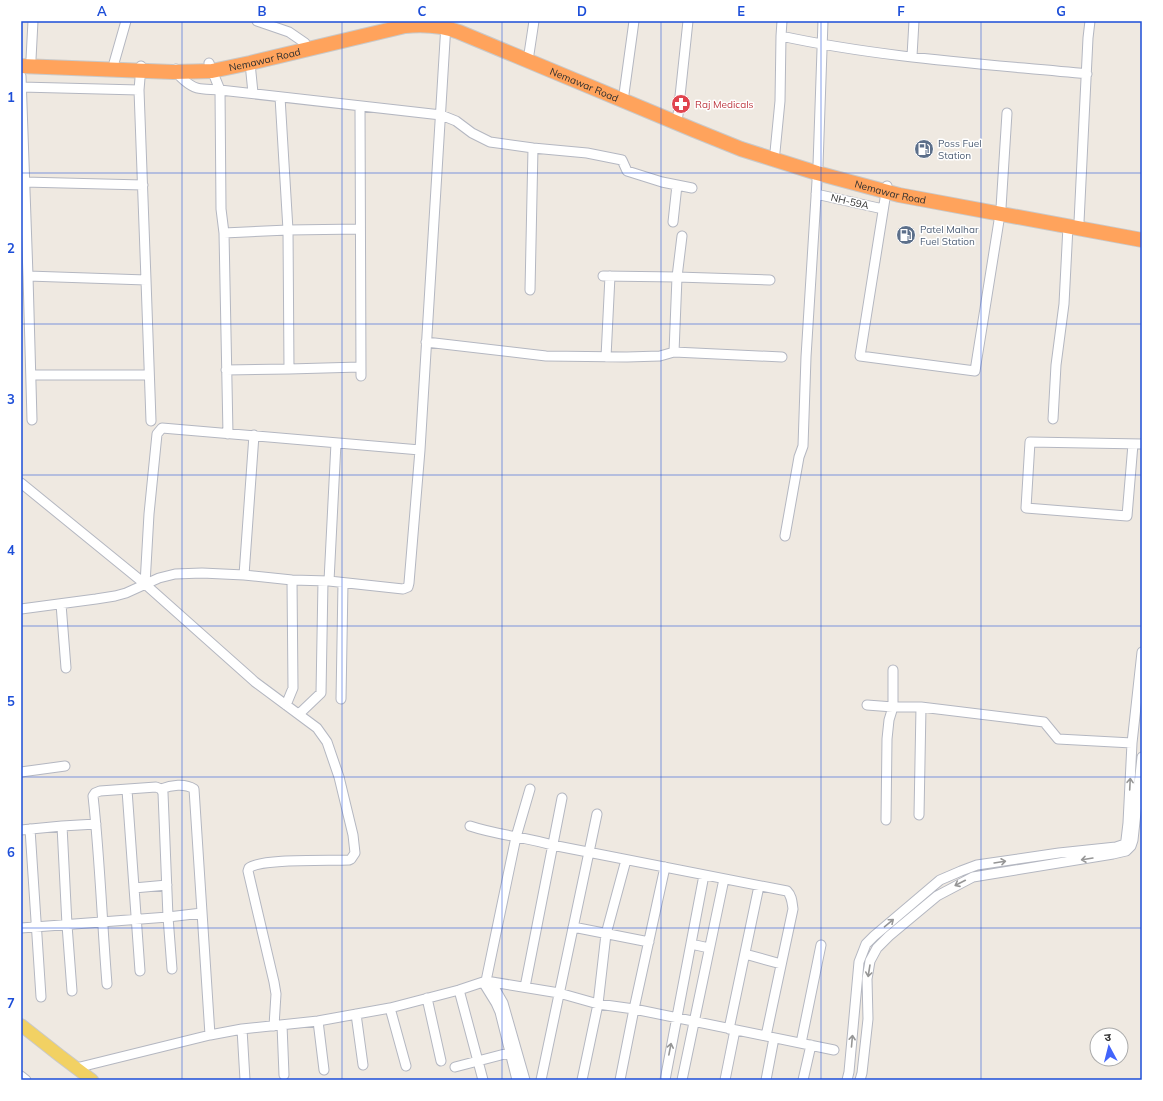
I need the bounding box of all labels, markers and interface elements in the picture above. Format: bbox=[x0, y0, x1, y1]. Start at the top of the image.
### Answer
text: A bbox=[97, 3, 107, 19]
text: B bbox=[258, 3, 267, 19]
text: C bbox=[418, 3, 427, 19]
text: D bbox=[577, 3, 587, 19]
text: E bbox=[737, 3, 745, 19]
text: F bbox=[897, 3, 905, 19]
text: G bbox=[1056, 3, 1066, 19]
street label: Nemawar Road bbox=[228, 45, 302, 74]
street label: Nemawar Road bbox=[548, 65, 620, 105]
text: 1 bbox=[7, 89, 15, 105]
pharmacy icon: Raj Medicals bbox=[670, 93, 692, 115]
place label: Raj Medicals bbox=[695, 98, 754, 111]
place label: Poss Fuel Station bbox=[938, 137, 982, 162]
fuel station icon: Poss Fuel Station bbox=[913, 138, 935, 160]
street label: Nemawar Road bbox=[853, 177, 927, 207]
street label: NH-59A bbox=[830, 191, 871, 212]
place label: Patel Malhar Fuel Station bbox=[920, 223, 979, 248]
fuel station icon: Patel Malhar Fuel Station bbox=[895, 224, 917, 246]
text: 2 bbox=[7, 240, 15, 256]
text: 3 bbox=[7, 391, 15, 407]
text: 4 bbox=[7, 542, 15, 558]
text: 5 bbox=[7, 693, 15, 709]
one-way arrow bbox=[1126, 778, 1134, 791]
text: 6 bbox=[7, 844, 15, 860]
one-way arrow bbox=[1081, 855, 1094, 863]
one-way arrow bbox=[993, 858, 1006, 866]
one-way arrow bbox=[954, 880, 966, 887]
one-way arrow bbox=[883, 919, 894, 928]
one-way arrow bbox=[865, 964, 873, 977]
text: 7 bbox=[7, 995, 15, 1011]
north arrow bbox=[1089, 1027, 1129, 1067]
text: उ bbox=[1104, 1030, 1112, 1044]
one-way arrow bbox=[848, 1035, 855, 1048]
one-way arrow bbox=[667, 1043, 675, 1056]

